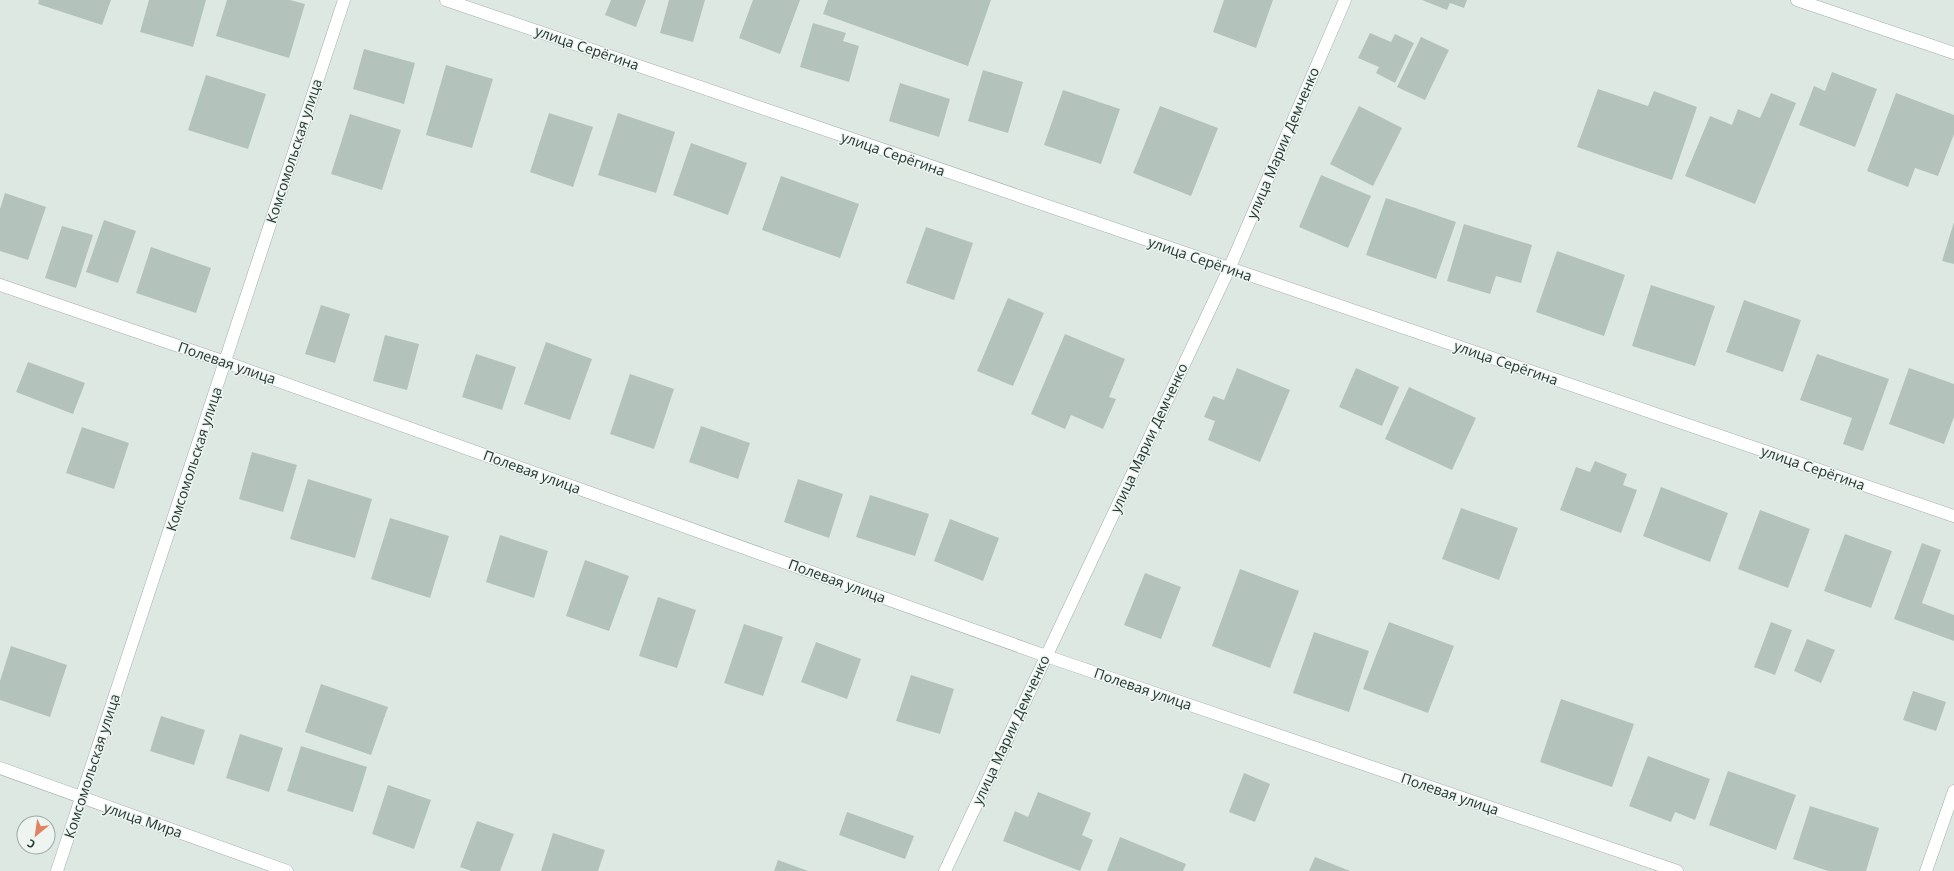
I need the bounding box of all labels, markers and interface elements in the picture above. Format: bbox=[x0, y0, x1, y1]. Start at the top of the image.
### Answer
street label: улица Серёгина bbox=[533, 21, 642, 74]
street label: улица Марии Демченко bbox=[1242, 64, 1323, 222]
street label: Комсомольская улица bbox=[261, 76, 326, 226]
street label: улица Серёгина bbox=[839, 127, 948, 180]
street label: улица Серёгина bbox=[1146, 232, 1255, 285]
street label: улица Серёгина bbox=[1452, 336, 1561, 389]
street label: Полевая улица bbox=[176, 337, 279, 388]
street label: улица Марии Демченко bbox=[1105, 360, 1192, 516]
street label: Комсомольская улица bbox=[161, 384, 226, 534]
street label: улица Серёгина bbox=[1759, 441, 1868, 494]
street label: Полевая улица bbox=[481, 445, 583, 498]
street label: Полевая улица bbox=[786, 554, 888, 607]
street label: улица Марии Демченко bbox=[967, 652, 1054, 808]
street label: Полевая улица bbox=[1092, 663, 1195, 714]
street label: Комсомольская улица bbox=[59, 691, 124, 841]
street label: Полевая улица bbox=[1399, 768, 1502, 819]
street label: улица Мира bbox=[101, 797, 185, 842]
north arrow bbox=[16, 815, 56, 855]
text: С bbox=[24, 836, 38, 852]

